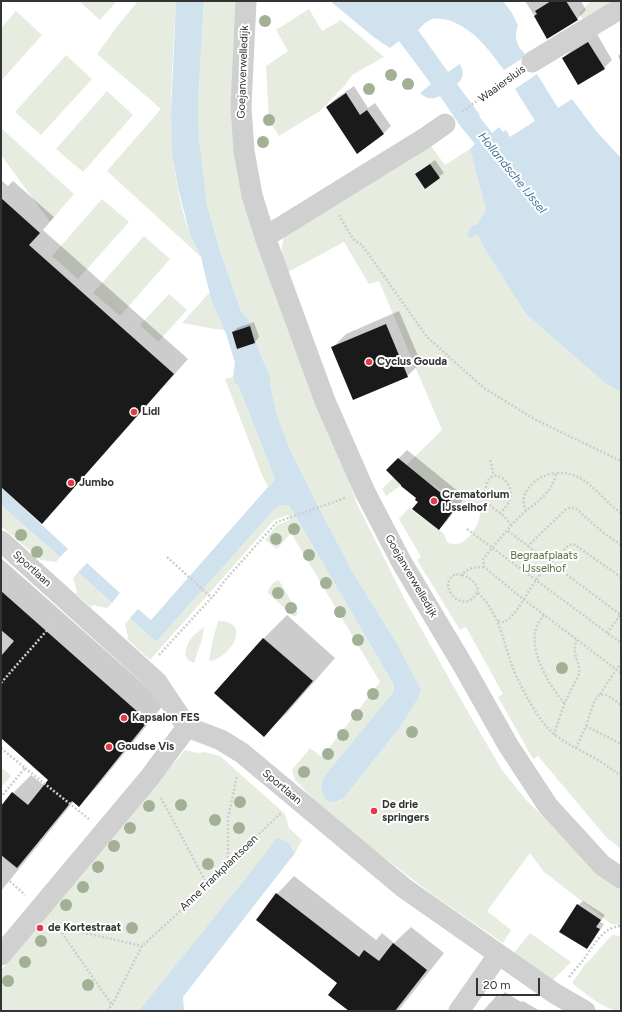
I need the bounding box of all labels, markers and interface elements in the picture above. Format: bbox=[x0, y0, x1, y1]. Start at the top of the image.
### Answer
street label: Goejanverwelledijk bbox=[235, 25, 251, 119]
street label: Waaiersluis bbox=[476, 63, 528, 105]
water label: Hollandsche IJssel bbox=[475, 129, 549, 217]
place label: Cyclus Gouda bbox=[377, 355, 447, 369]
marker: Cyclus Gouda bbox=[364, 357, 374, 367]
place label: Lidl bbox=[142, 405, 160, 419]
marker: Lidl bbox=[129, 407, 139, 417]
place label: Jumbo bbox=[79, 476, 114, 490]
marker: Jumbo bbox=[66, 478, 76, 488]
place label: Crematorium IJsselhof bbox=[442, 488, 509, 514]
marker: Crematorium IJsselhof bbox=[429, 496, 439, 506]
street label: Goejanverwelledijk bbox=[382, 532, 440, 620]
street label: Sportlaan bbox=[10, 548, 54, 590]
park label: Begraafplaats IJsselhof bbox=[510, 549, 578, 575]
place label: Kapsalon FES bbox=[132, 711, 200, 725]
marker: Kapsalon FES bbox=[119, 713, 129, 723]
place label: Goudse Vis bbox=[117, 740, 174, 754]
marker: Goudse Vis bbox=[104, 742, 114, 752]
street label: Sportlaan bbox=[260, 767, 304, 807]
place label: De drie springers bbox=[382, 798, 429, 824]
marker: De drie springers bbox=[369, 806, 379, 816]
street label: Anne Frankplantsoen bbox=[177, 832, 261, 914]
place label: de Kortestraat bbox=[48, 921, 121, 935]
marker: de Kortestraat bbox=[35, 923, 45, 933]
scale bar bbox=[478, 970, 542, 996]
text: 20 m bbox=[483, 978, 511, 992]

